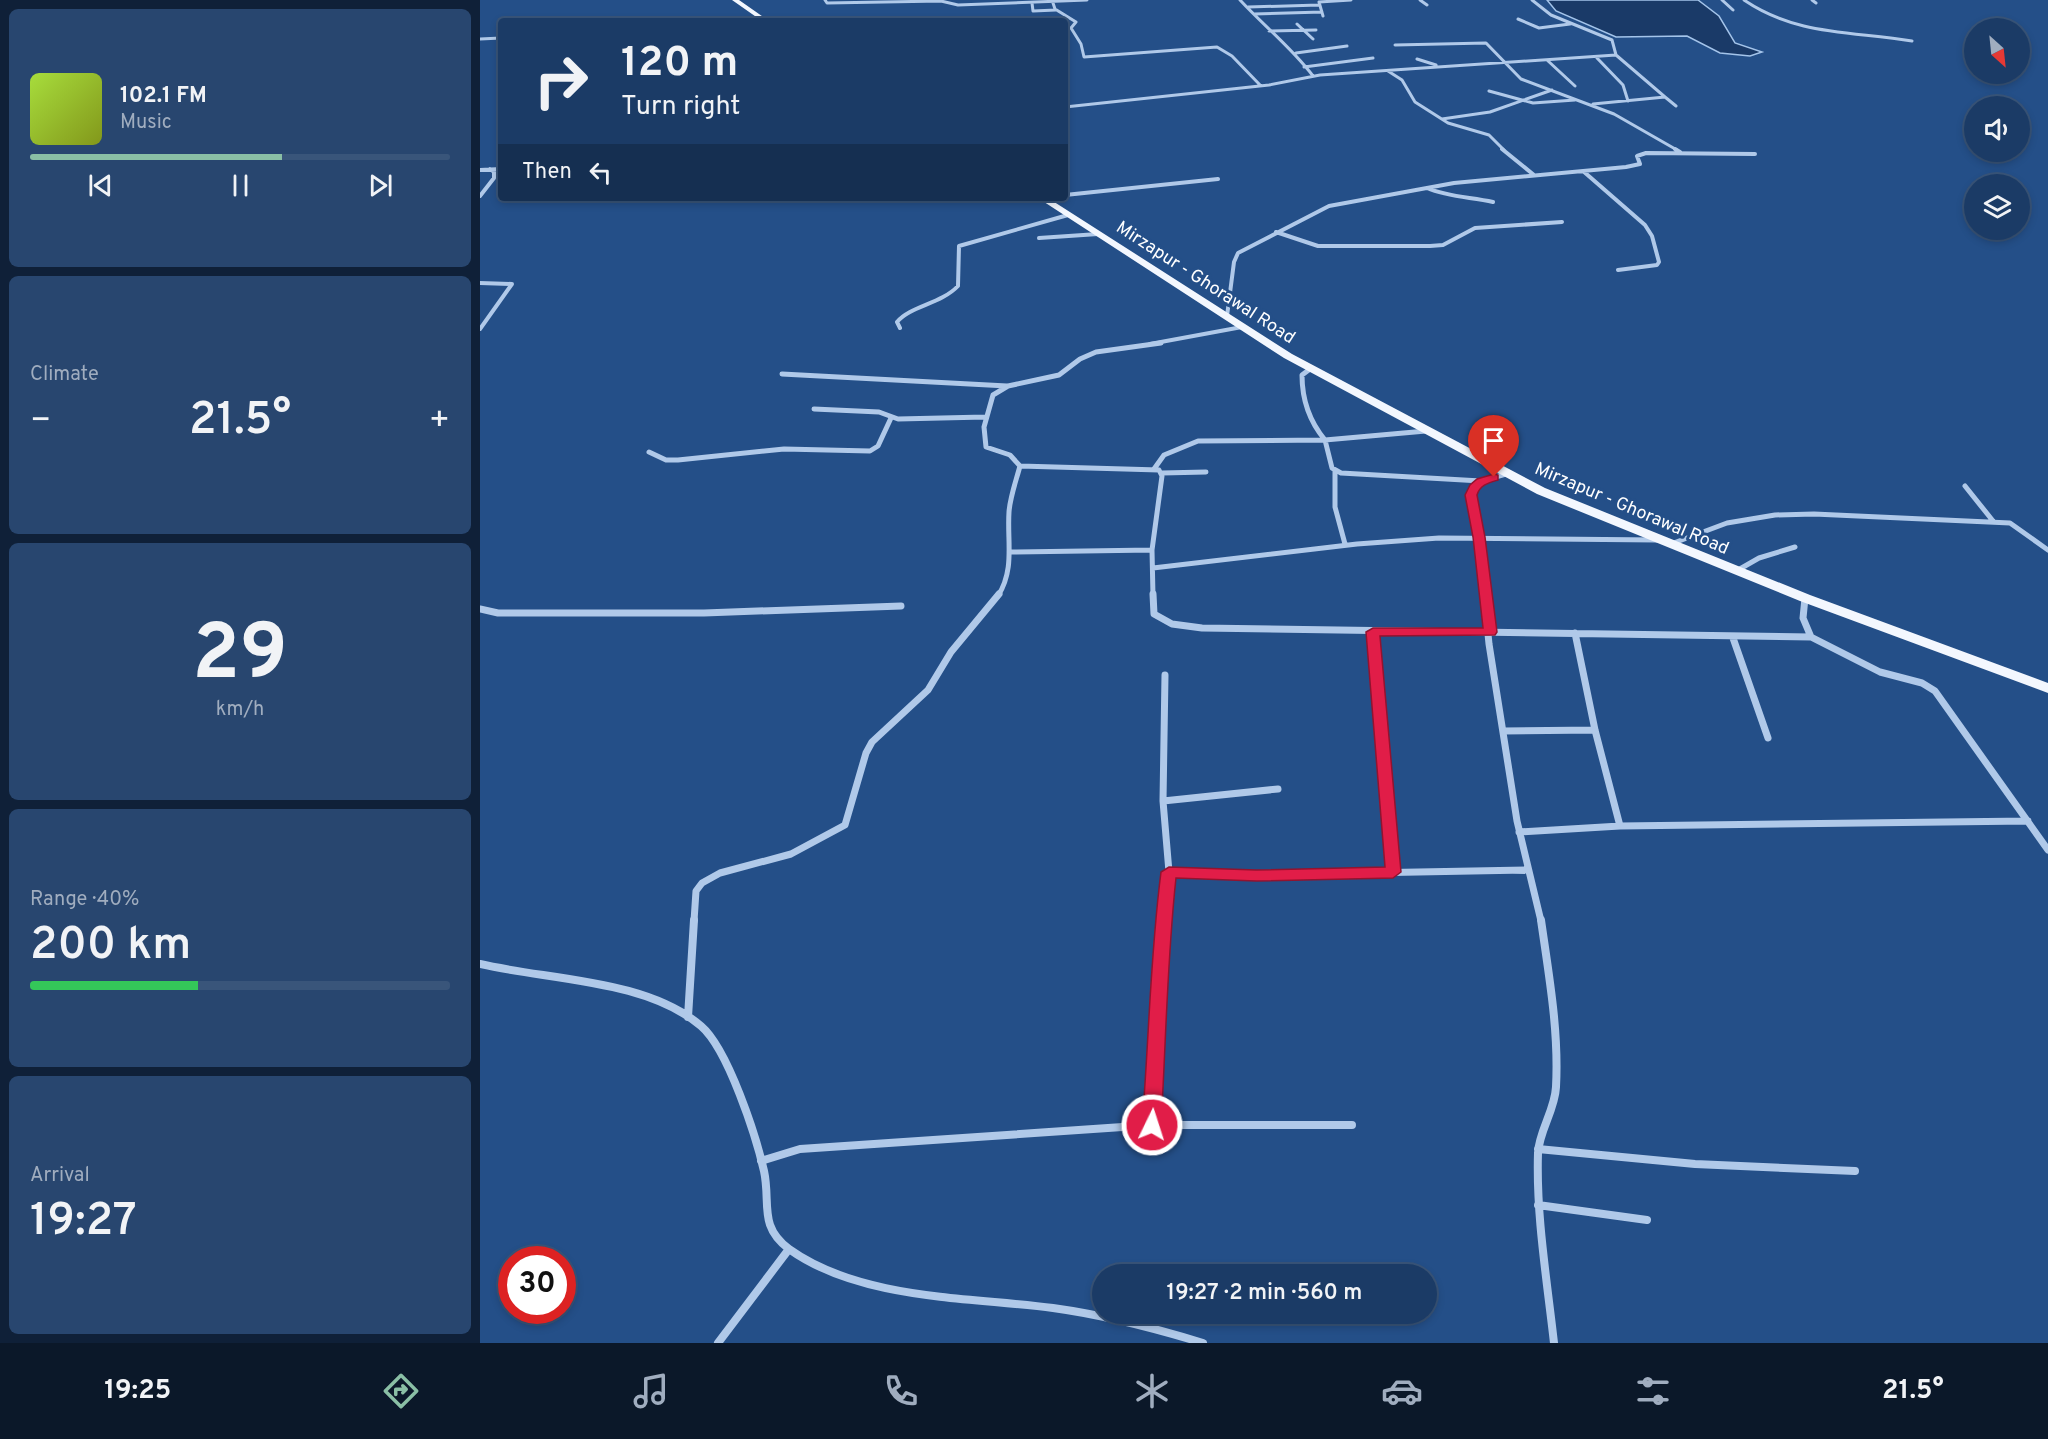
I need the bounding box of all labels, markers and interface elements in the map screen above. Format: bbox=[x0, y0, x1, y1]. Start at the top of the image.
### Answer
north arrow bbox=[1964, 18, 2030, 84]
map controls bbox=[1964, 18, 2030, 240]
text: 120 m bbox=[621, 38, 738, 91]
icon: right bbox=[522, 42, 600, 120]
text: 102.1 FM bbox=[120, 83, 207, 110]
text: Turn right bbox=[621, 90, 740, 124]
button: sound bbox=[1964, 96, 2030, 162]
text: Music bbox=[120, 110, 172, 136]
icon: left bbox=[584, 156, 617, 189]
text: Then bbox=[522, 159, 572, 186]
icon: previous bbox=[84, 169, 117, 202]
icon: pause bbox=[224, 169, 257, 202]
icon: next bbox=[364, 169, 397, 202]
button: layers bbox=[1964, 174, 2030, 240]
street label: Mirzapur - Ghorawal Road bbox=[1111, 217, 1299, 350]
text: Climate bbox=[30, 362, 99, 388]
text: 21.5° bbox=[189, 393, 291, 450]
text: − bbox=[30, 401, 51, 443]
text: + bbox=[429, 401, 450, 443]
pin bbox=[1468, 415, 1519, 477]
icon: arrive bbox=[1477, 424, 1510, 457]
street label: Mirzapur - Ghorawal Road bbox=[1531, 458, 1732, 561]
text: 29 bbox=[192, 608, 288, 707]
text: km/h bbox=[216, 697, 264, 723]
text: Range · 40% bbox=[30, 887, 139, 913]
text: 200 km bbox=[30, 918, 191, 975]
position arrow bbox=[1120, 1093, 1184, 1157]
text: Arrival bbox=[30, 1163, 90, 1189]
text: 19:27 bbox=[30, 1194, 137, 1251]
speed limit sign: 30 bbox=[498, 1246, 576, 1324]
text: 19:27 · 2 min · 560 m bbox=[1167, 1280, 1362, 1307]
icon: directions bbox=[380, 1370, 422, 1412]
icon: music bbox=[630, 1370, 672, 1412]
icon: phone bbox=[880, 1370, 922, 1412]
icon: climate bbox=[1131, 1370, 1173, 1412]
icon: car bbox=[1381, 1370, 1423, 1412]
icon: filters bbox=[1632, 1370, 1674, 1412]
text: 19:25 bbox=[104, 1374, 171, 1408]
text: 21.5° bbox=[1882, 1374, 1944, 1408]

